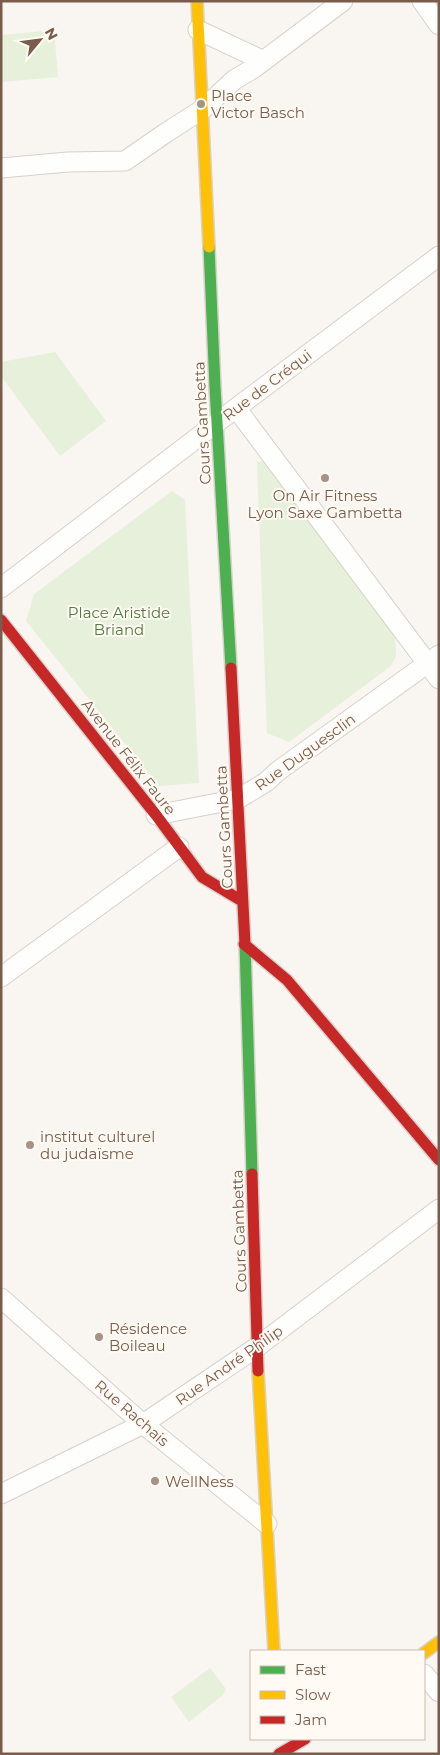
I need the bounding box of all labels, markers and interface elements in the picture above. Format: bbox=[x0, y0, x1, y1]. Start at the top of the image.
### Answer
north arrow bbox=[15, 15, 65, 65]
text: N bbox=[41, 24, 62, 43]
place label: Place Victor Basch bbox=[211, 86, 305, 122]
marker: Place Victor Basch bbox=[195, 98, 207, 110]
street label: Rue de Créqui bbox=[219, 345, 315, 425]
street label: Cours Gambetta bbox=[189, 361, 215, 485]
marker: On Air Fitness Lyon Saxe Gambetta bbox=[319, 472, 331, 484]
place label: On Air Fitness Lyon Saxe Gambetta bbox=[247, 486, 403, 522]
park label: Place Aristide Briand bbox=[68, 603, 170, 639]
street label: Avenue Félix Faure bbox=[78, 695, 180, 819]
street label: Rue Duguesclin bbox=[251, 709, 359, 795]
street label: Cours Gambetta bbox=[211, 765, 237, 889]
place label: institut culturel du judaïsme bbox=[40, 1127, 155, 1163]
marker: institut culturel du judaïsme bbox=[24, 1139, 36, 1151]
street label: Cours Gambetta bbox=[227, 1169, 251, 1293]
place label: Résidence Boileau bbox=[109, 1319, 187, 1355]
street label: Rue André Philip bbox=[172, 1321, 286, 1409]
marker: Résidence Boileau bbox=[93, 1331, 105, 1343]
street label: Rue Rachais bbox=[91, 1376, 173, 1450]
place label: WellNess bbox=[165, 1472, 234, 1491]
marker: WellNess bbox=[149, 1475, 161, 1487]
legend bbox=[250, 1650, 425, 1740]
text: Fast bbox=[295, 1660, 326, 1679]
text: Slow bbox=[295, 1685, 331, 1704]
text: Jam bbox=[294, 1710, 327, 1729]

